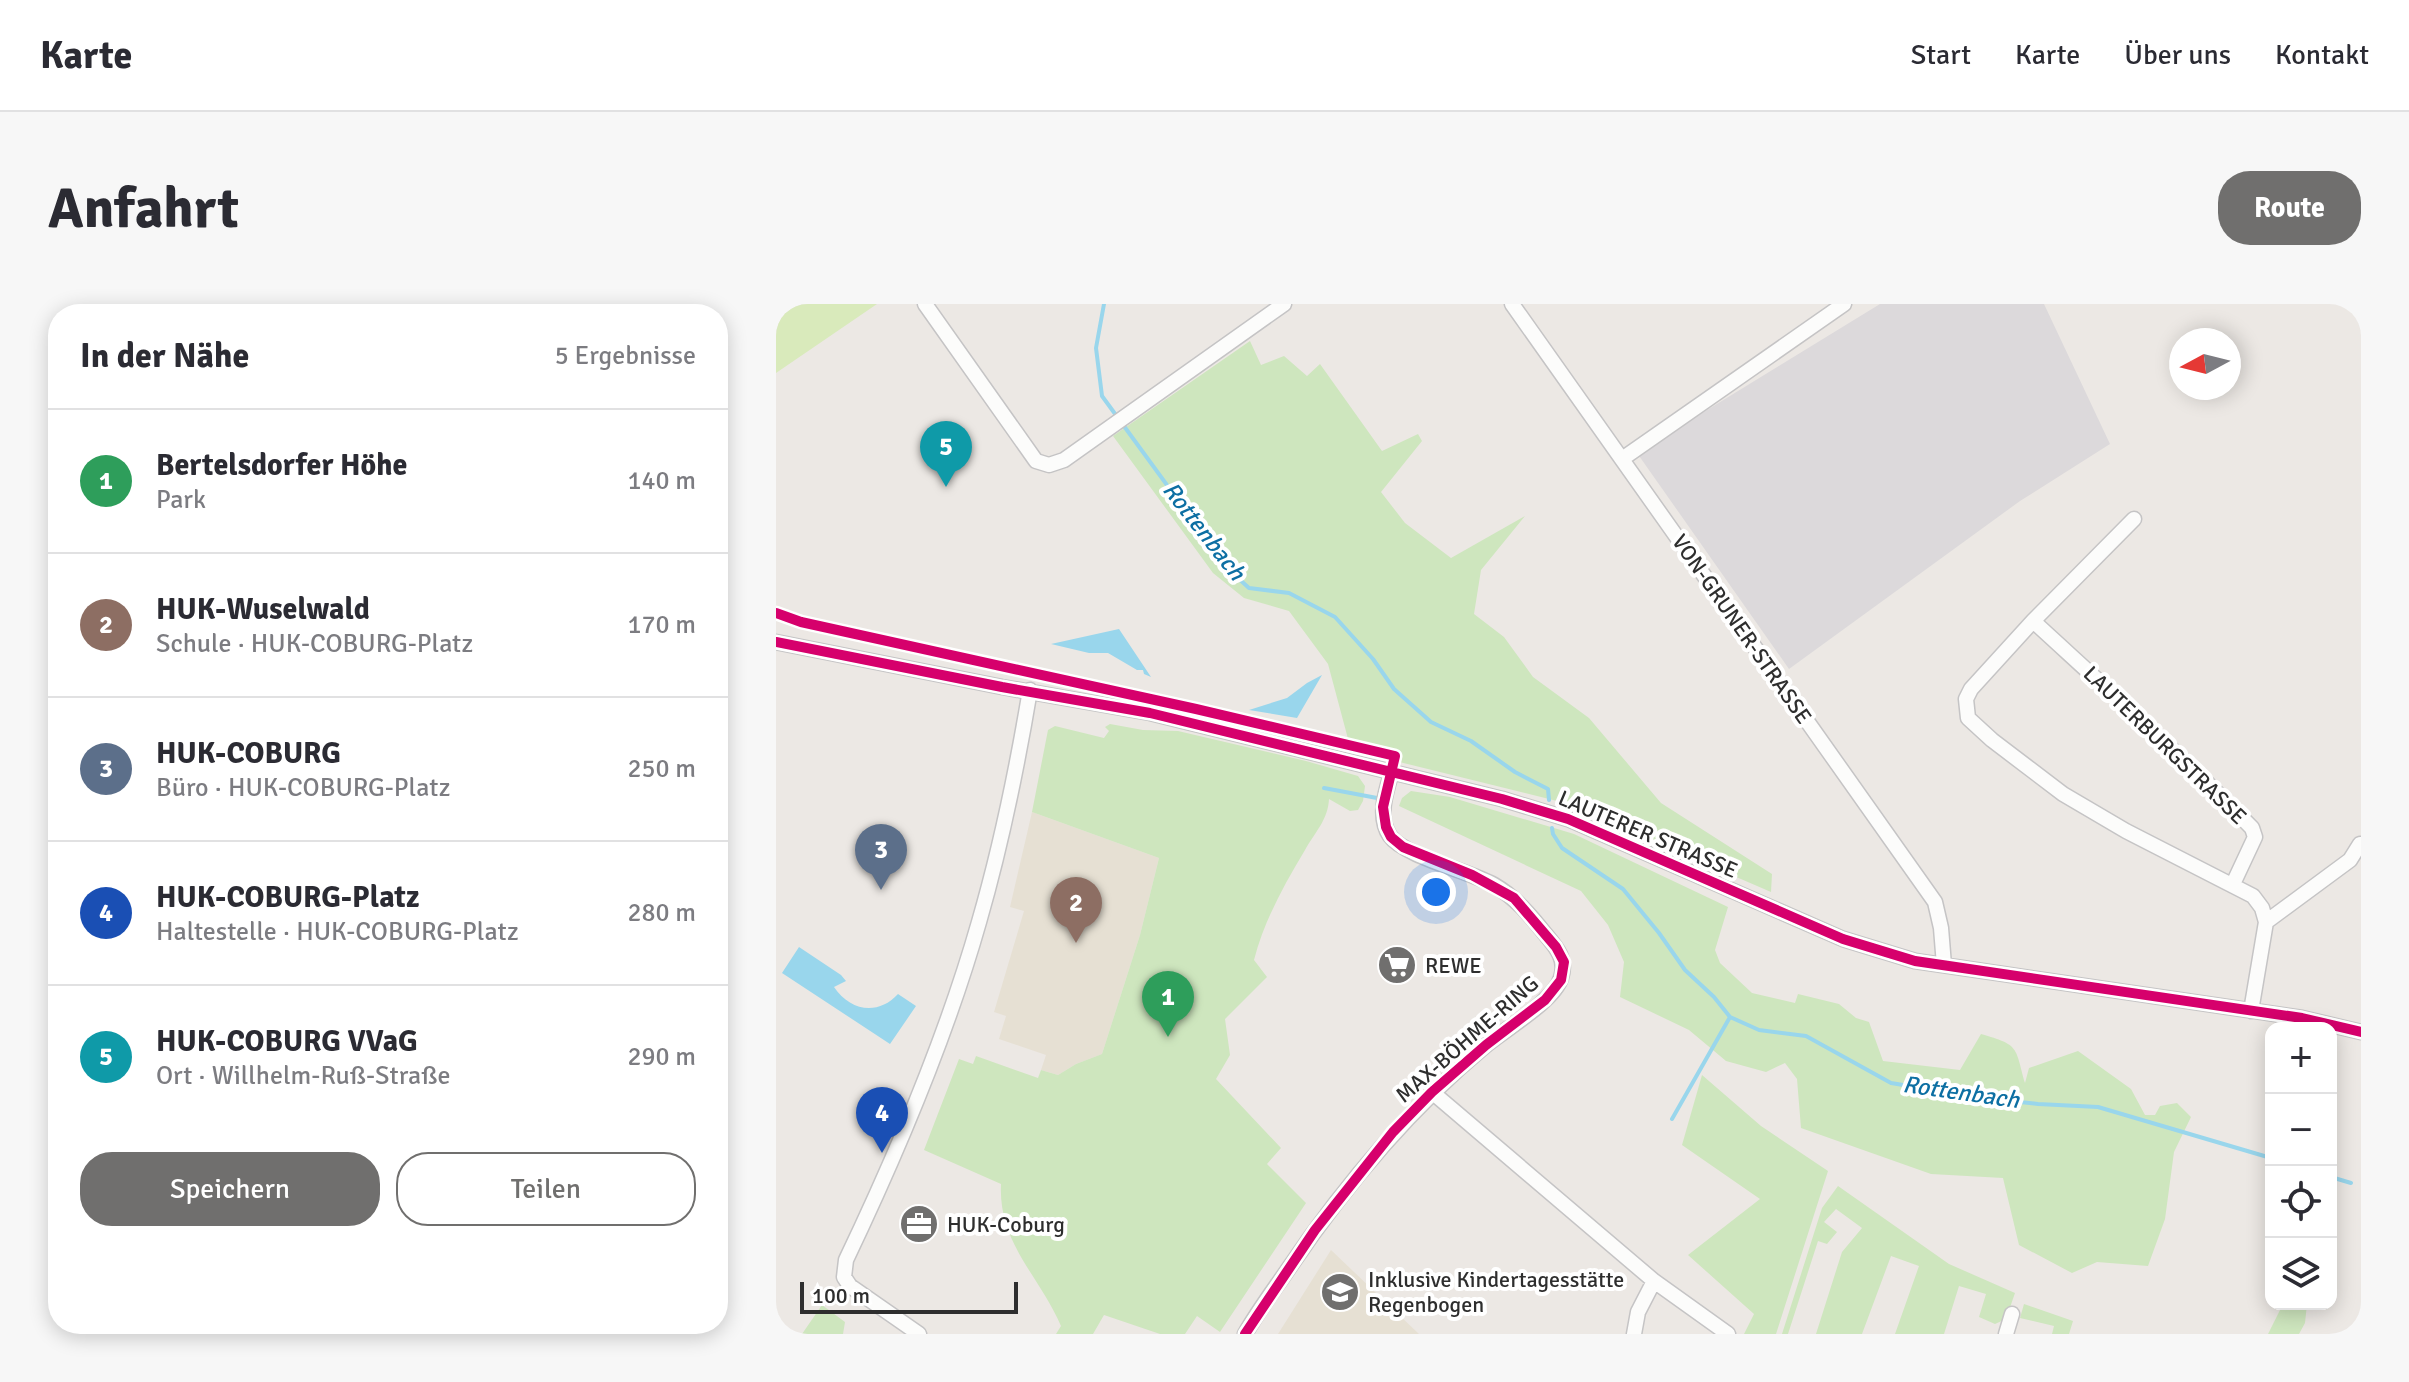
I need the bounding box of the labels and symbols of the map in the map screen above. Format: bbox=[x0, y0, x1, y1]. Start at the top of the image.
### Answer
north arrow bbox=[2169, 328, 2241, 400]
pin: 5 bbox=[920, 421, 972, 487]
water label: Rottenbach bbox=[1156, 476, 1252, 587]
street label: VON-GRUNER-STRASSE bbox=[1666, 529, 1818, 729]
street label: LAUTERBURGSTRASSE bbox=[2078, 660, 2252, 830]
street label: LAUTERER STRASSE bbox=[1554, 784, 1742, 884]
pin: 3 bbox=[855, 824, 907, 890]
your location bbox=[1416, 872, 1456, 912]
pin: 2 bbox=[1050, 877, 1102, 943]
supermarket icon: REWE bbox=[1376, 944, 1418, 986]
place label: REWE bbox=[1425, 952, 1482, 979]
street label: MAX-BÖHME-RING bbox=[1390, 970, 1544, 1108]
pin: 1 bbox=[1142, 971, 1194, 1037]
water label: Rottenbach bbox=[1901, 1069, 2022, 1115]
pin: 4 bbox=[856, 1087, 908, 1153]
office icon: HUK-Coburg bbox=[898, 1203, 940, 1245]
place label: HUK-Coburg bbox=[947, 1211, 1065, 1238]
place label: Inklusive Kindertagesstätte Regenbogen bbox=[1368, 1266, 1624, 1318]
school or university icon: Inklusive Kindertagesstätte Regenbogen bbox=[1319, 1271, 1361, 1313]
scale bar bbox=[800, 1278, 1018, 1314]

